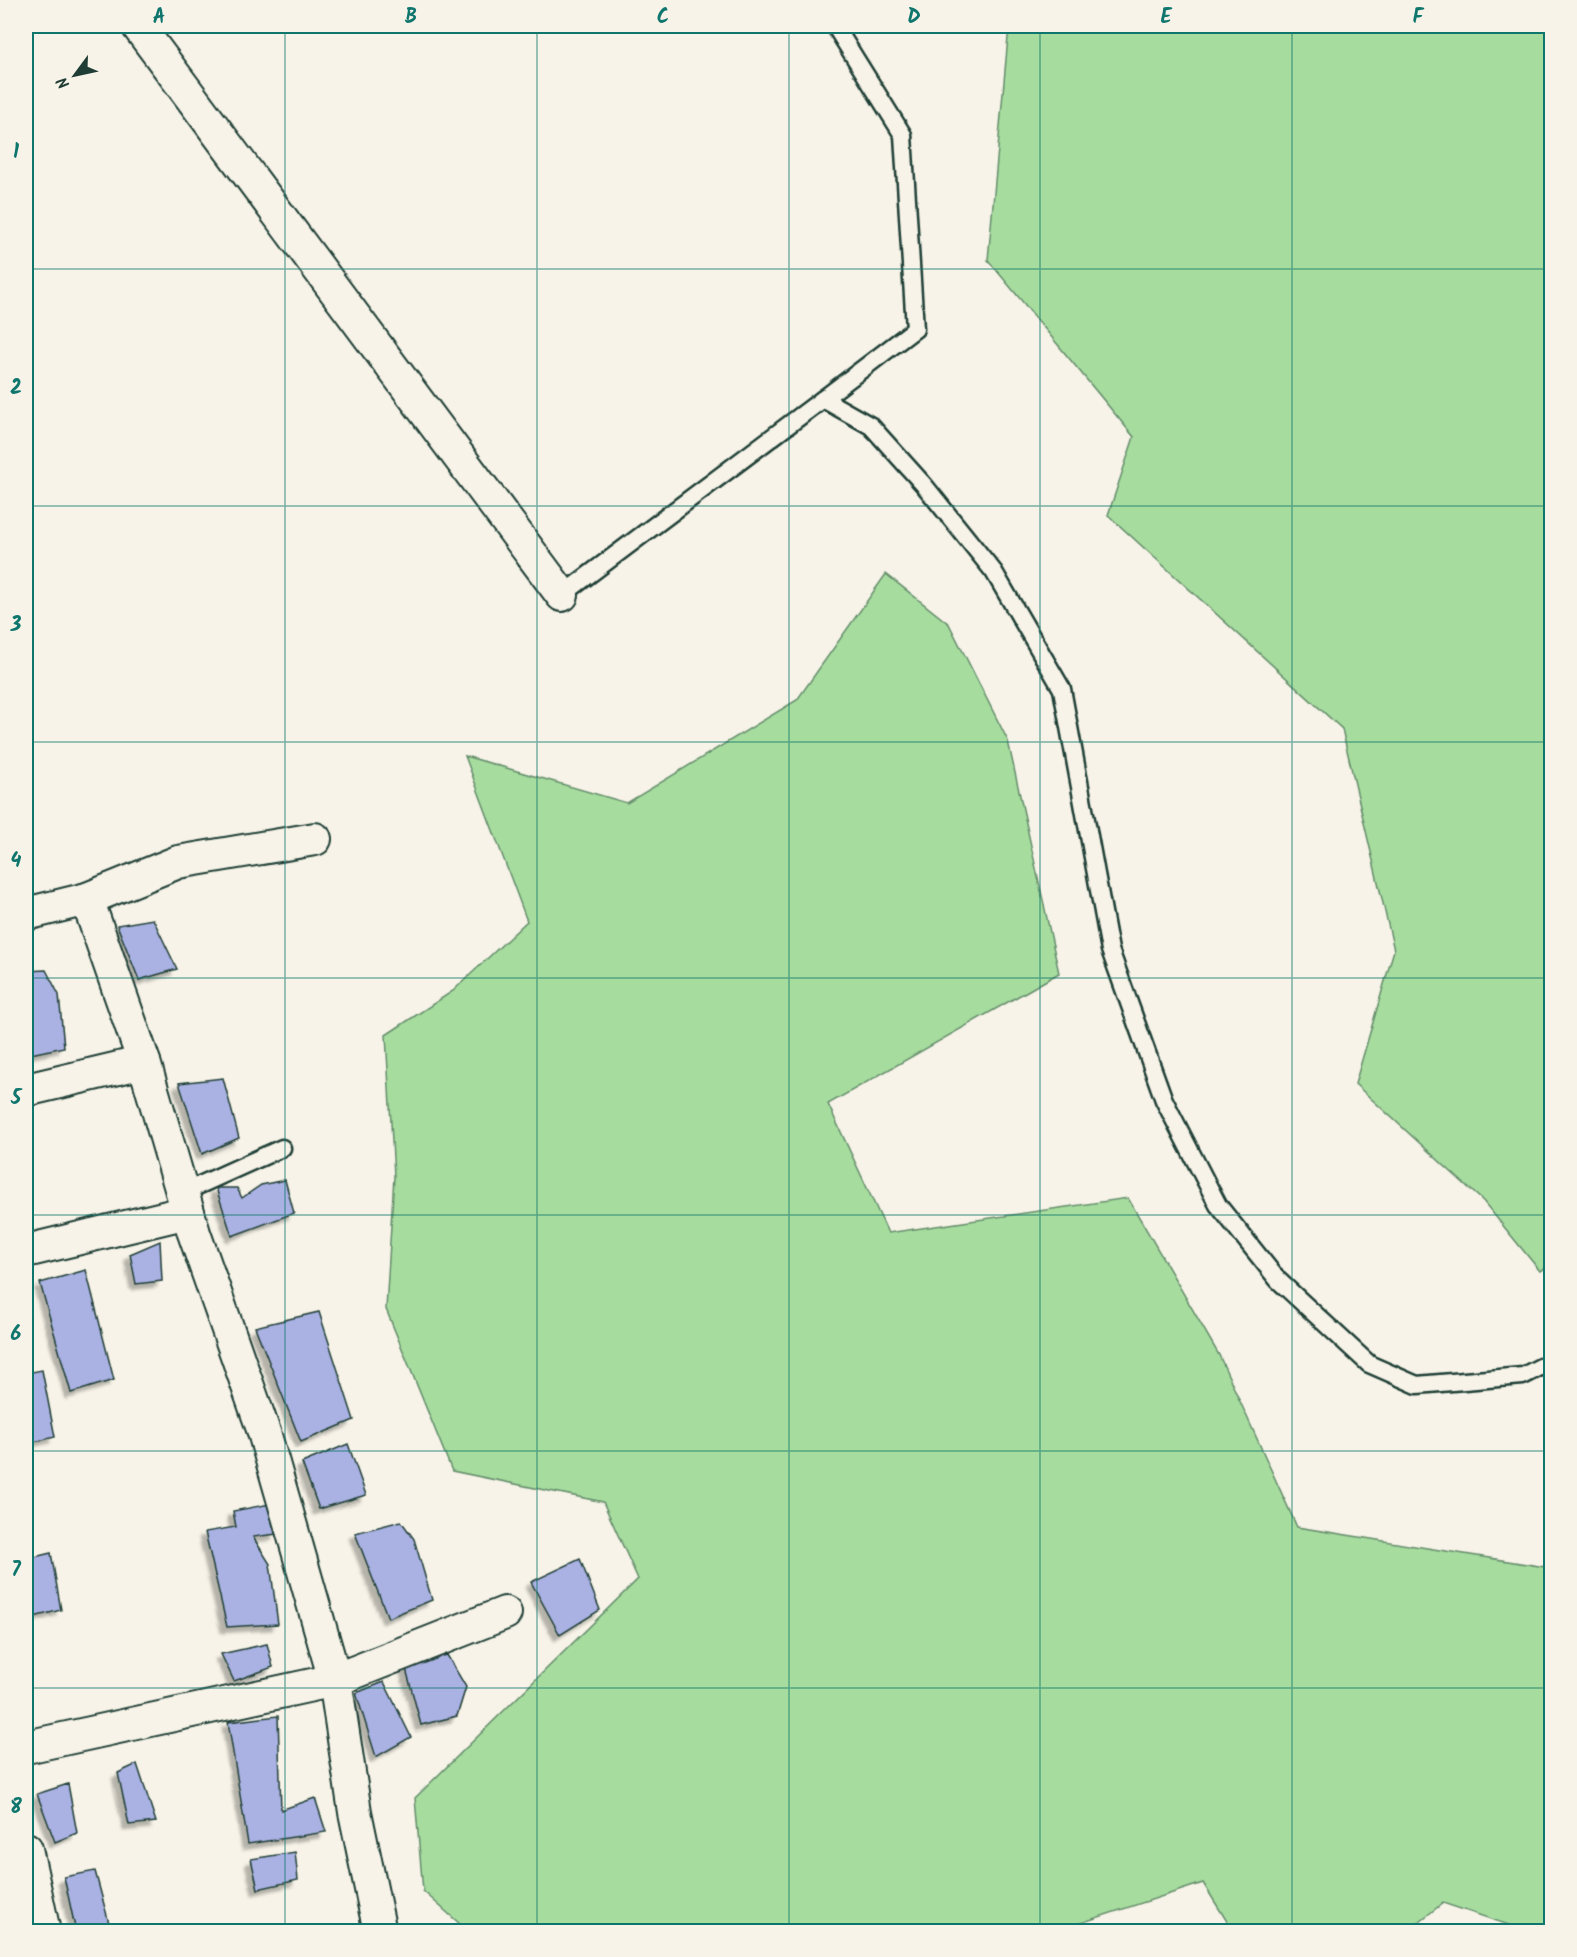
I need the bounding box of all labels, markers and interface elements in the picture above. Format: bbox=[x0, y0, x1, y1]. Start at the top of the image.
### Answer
text: A bbox=[153, 2, 165, 34]
text: B bbox=[405, 2, 417, 34]
text: C bbox=[657, 2, 669, 34]
text: D bbox=[907, 2, 921, 34]
text: E bbox=[1160, 2, 1172, 34]
text: F bbox=[1413, 2, 1425, 34]
north arrow bbox=[45, 45, 105, 105]
text: N bbox=[50, 71, 77, 93]
text: 1 bbox=[13, 137, 19, 169]
text: 2 bbox=[10, 373, 22, 405]
text: 3 bbox=[10, 610, 22, 642]
text: 4 bbox=[11, 846, 22, 878]
text: 5 bbox=[10, 1083, 23, 1115]
text: 6 bbox=[11, 1319, 22, 1351]
text: 7 bbox=[11, 1555, 21, 1587]
text: 8 bbox=[10, 1792, 22, 1824]

